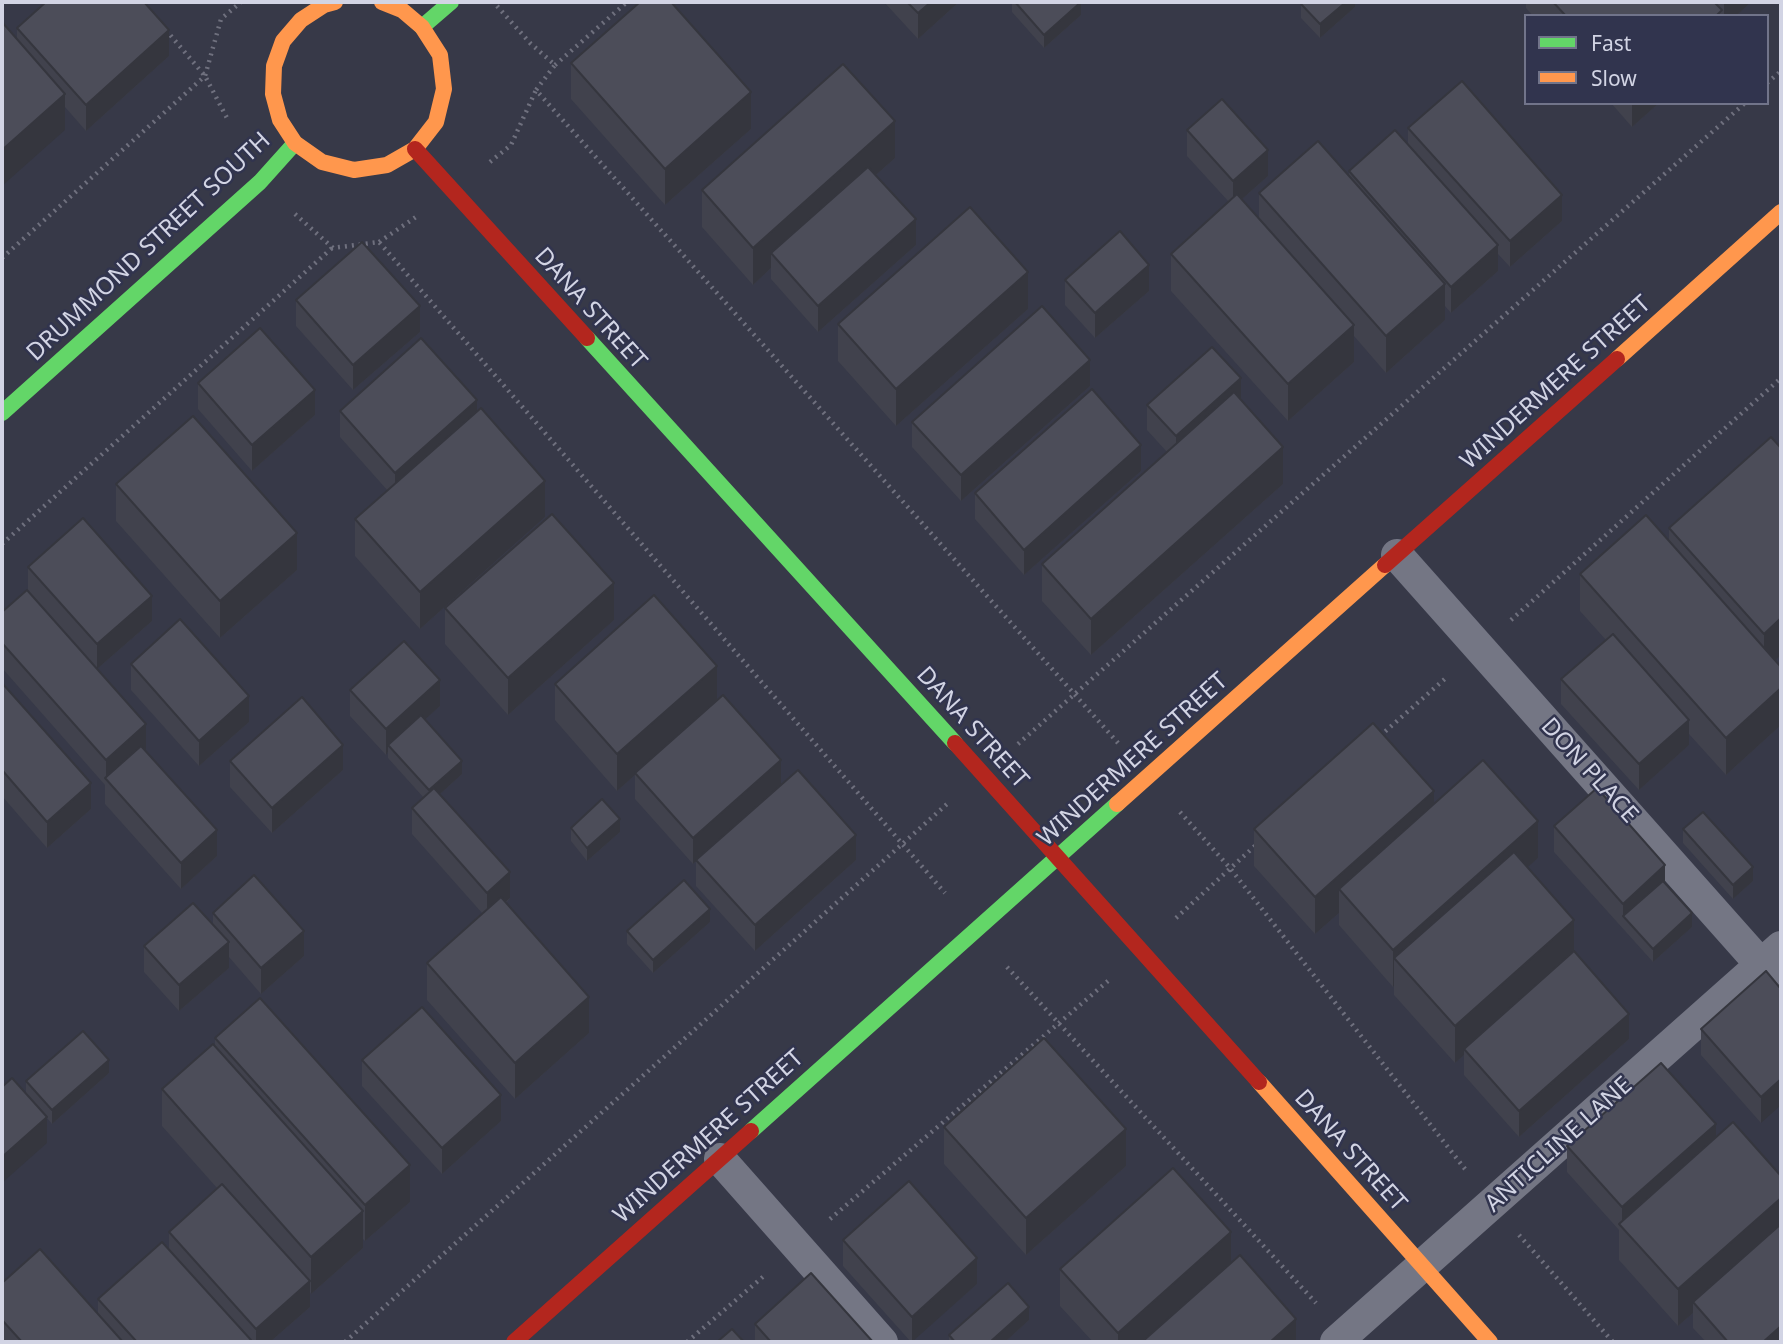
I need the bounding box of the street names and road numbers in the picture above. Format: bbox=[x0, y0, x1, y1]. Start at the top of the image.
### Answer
street label: DRUMMOND STREET SOUTH bbox=[21, 126, 277, 368]
street label: DANA STREET bbox=[528, 242, 652, 376]
street label: WINDERMERE STREET bbox=[1455, 290, 1657, 476]
street label: DANA STREET bbox=[910, 661, 1034, 795]
street label: WINDERMERE STREET bbox=[1032, 667, 1234, 853]
street label: DON PLACE bbox=[1534, 713, 1644, 829]
street label: WINDERMERE STREET bbox=[608, 1044, 810, 1230]
street label: ANTICLINE LANE bbox=[1479, 1071, 1639, 1219]
street label: DANA STREET bbox=[1288, 1084, 1412, 1218]

